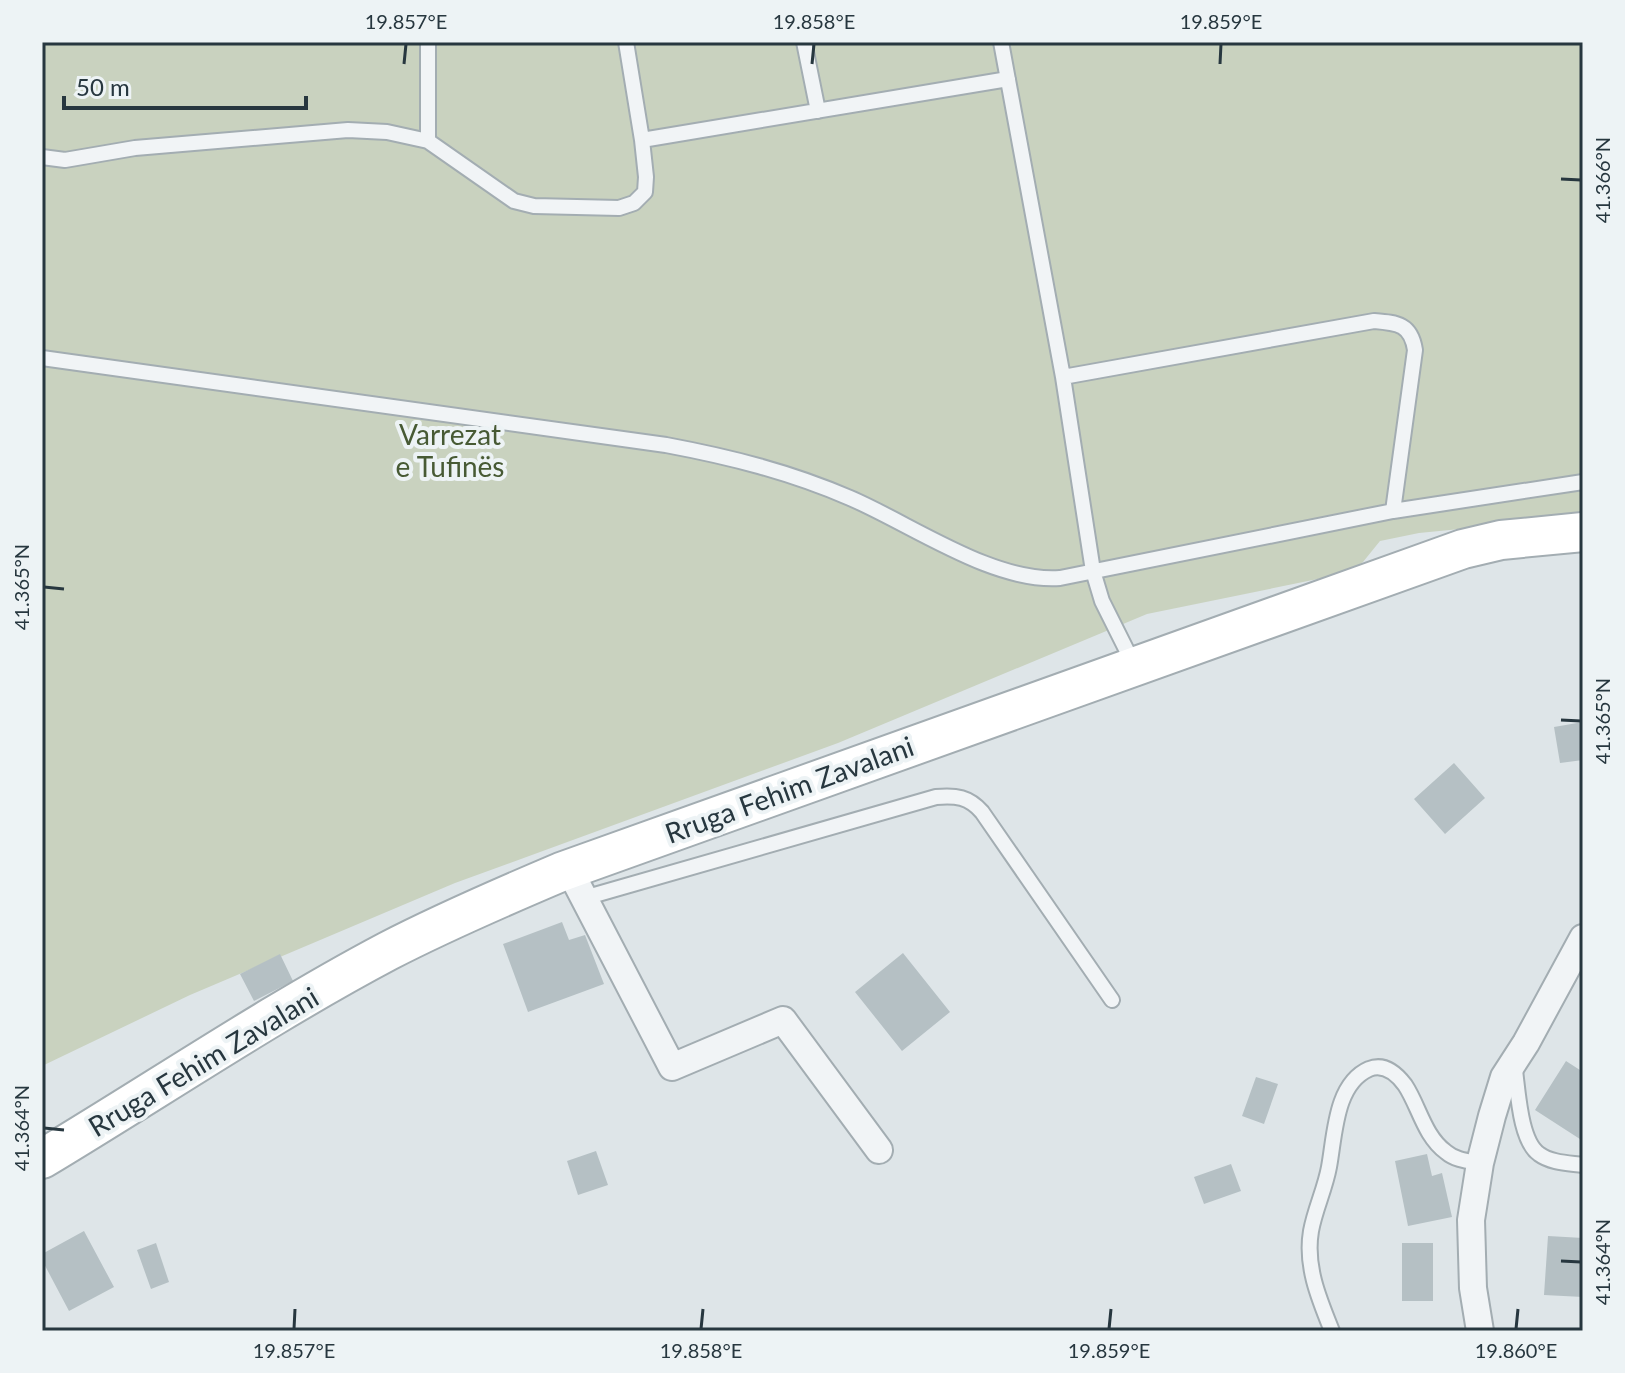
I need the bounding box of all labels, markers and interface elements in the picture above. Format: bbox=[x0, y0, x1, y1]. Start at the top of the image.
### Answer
text: 19.857°E bbox=[365, 9, 447, 33]
text: 19.858°E bbox=[773, 9, 855, 33]
text: 19.859°E bbox=[1180, 9, 1262, 33]
scale bar bbox=[64, 60, 306, 110]
text: 50 m bbox=[76, 72, 130, 101]
text: 41.366°N bbox=[1590, 137, 1614, 223]
park label: Varrezat e Tufinës bbox=[396, 417, 504, 483]
text: 41.365°N bbox=[9, 544, 33, 630]
text: 41.365°N bbox=[1590, 678, 1614, 764]
street label: Rruga Fehim Zavalani bbox=[660, 728, 918, 850]
street label: Rruga Fehim Zavalani bbox=[82, 979, 324, 1143]
text: 41.364°N bbox=[9, 1085, 33, 1171]
text: 41.364°N bbox=[1590, 1219, 1614, 1305]
text: 19.857°E bbox=[253, 1338, 335, 1362]
text: 19.858°E bbox=[660, 1338, 742, 1362]
text: 19.859°E bbox=[1068, 1338, 1150, 1362]
text: 19.860°E bbox=[1475, 1338, 1557, 1362]

